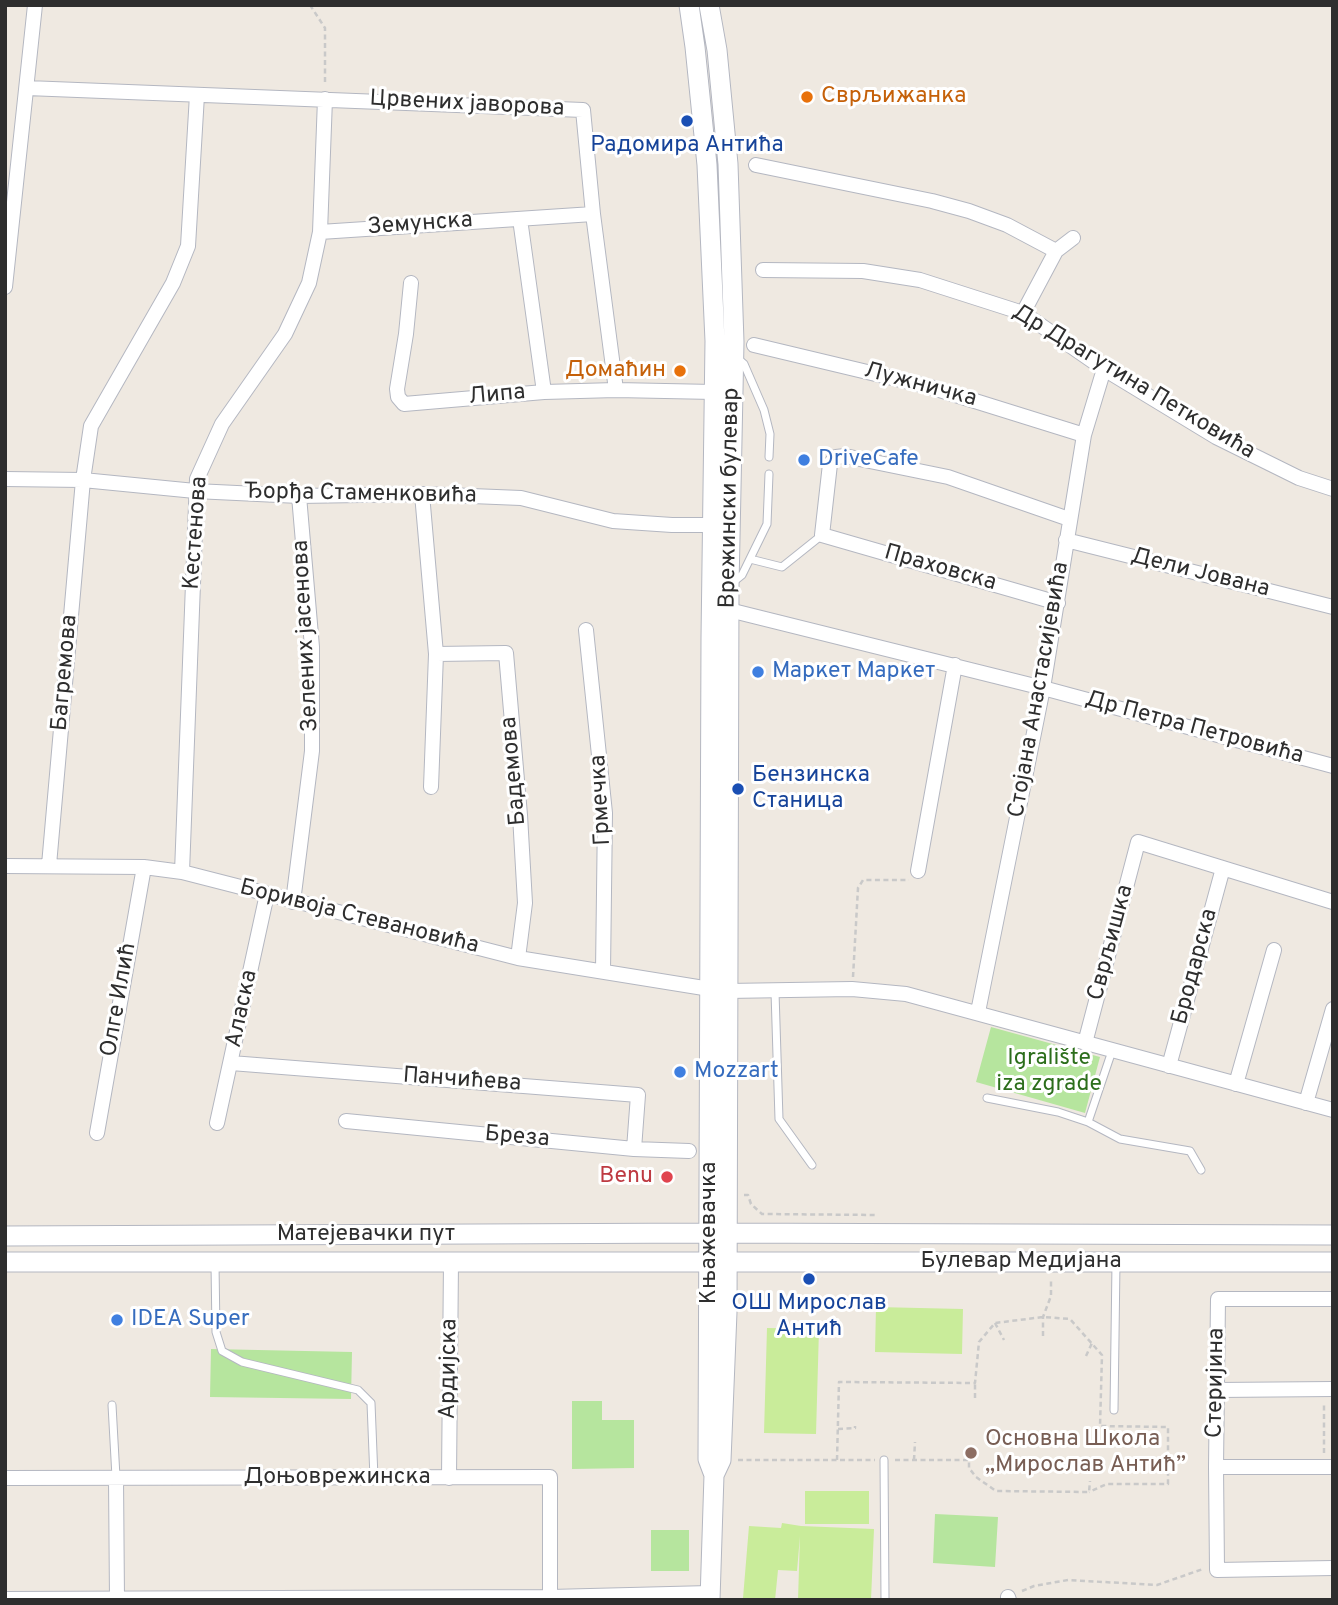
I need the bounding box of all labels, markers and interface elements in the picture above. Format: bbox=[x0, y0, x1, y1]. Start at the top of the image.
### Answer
place label: Сврљижанка bbox=[821, 83, 966, 111]
street label: Црвених јаворова bbox=[369, 86, 565, 124]
marker: Сврљижанка bbox=[799, 89, 815, 105]
marker: Радомира Антића bbox=[679, 113, 695, 129]
place label: Радомира Антића bbox=[590, 132, 784, 160]
street label: Земунска bbox=[366, 208, 474, 242]
street label: Др Драгутина Петковића bbox=[1007, 299, 1259, 467]
place label: Домаћин bbox=[565, 357, 666, 385]
street label: Лужничка bbox=[861, 358, 979, 414]
marker: Домаћин bbox=[672, 363, 688, 379]
street label: Липа bbox=[467, 380, 527, 412]
street label: Врежински булевар bbox=[715, 387, 747, 609]
place label: DriveCafe bbox=[818, 446, 919, 474]
marker: DriveCafe bbox=[796, 452, 812, 468]
street label: Кестенова bbox=[179, 475, 215, 591]
street label: Ђорђа Стаменковића bbox=[243, 479, 477, 511]
street label: Зелених јасенова bbox=[288, 539, 326, 733]
street label: Праховска bbox=[881, 540, 999, 598]
street label: Дели Јована bbox=[1128, 543, 1272, 605]
street label: Стојана Анастасијевића bbox=[1004, 560, 1076, 820]
street label: Багремова bbox=[47, 614, 85, 732]
place label: Маркет Маркет bbox=[772, 658, 936, 686]
marker: Маркет Маркет bbox=[750, 664, 766, 680]
street label: Др Петра Петровића bbox=[1082, 687, 1306, 771]
street label: Бадемова bbox=[496, 715, 534, 827]
street label: Грмечка bbox=[586, 754, 618, 846]
place label: Бензинска Станица bbox=[752, 762, 870, 816]
marker: Бензинска Станица bbox=[730, 781, 746, 797]
street label: Боривоја Стевановића bbox=[237, 875, 481, 961]
street label: Сврљишка bbox=[1083, 882, 1141, 1004]
street label: Бродарска bbox=[1167, 906, 1225, 1028]
street label: Олге Илић bbox=[96, 941, 144, 1059]
street label: Аласка bbox=[221, 968, 265, 1050]
park label: Igralište iza zgrade bbox=[996, 1045, 1102, 1099]
place label: Mozzart bbox=[694, 1058, 779, 1086]
street label: Панчићева bbox=[402, 1063, 522, 1099]
marker: Mozzart bbox=[672, 1064, 688, 1080]
street label: Бреза bbox=[483, 1121, 551, 1155]
street label: Књажевачка bbox=[696, 1162, 724, 1304]
place label: Benu bbox=[599, 1163, 653, 1191]
marker: Benu bbox=[659, 1169, 675, 1185]
street label: Матејевачки пут bbox=[277, 1221, 455, 1249]
street label: Булевар Медијана bbox=[920, 1248, 1122, 1276]
marker: ОШ Мирослав Антић bbox=[801, 1271, 817, 1287]
place label: ОШ Мирослав Антић bbox=[731, 1290, 887, 1344]
place label: IDEA Super bbox=[131, 1306, 250, 1334]
marker: IDEA Super bbox=[109, 1312, 125, 1328]
street label: Ардијска bbox=[435, 1318, 465, 1420]
street label: Стеријина bbox=[1202, 1328, 1232, 1438]
place label: Основна Школа „Мирослав Антић” bbox=[985, 1426, 1186, 1480]
marker: Основна Школа „Мирослав Антић” bbox=[963, 1445, 979, 1461]
street label: Доњоврежинска bbox=[243, 1464, 431, 1492]

